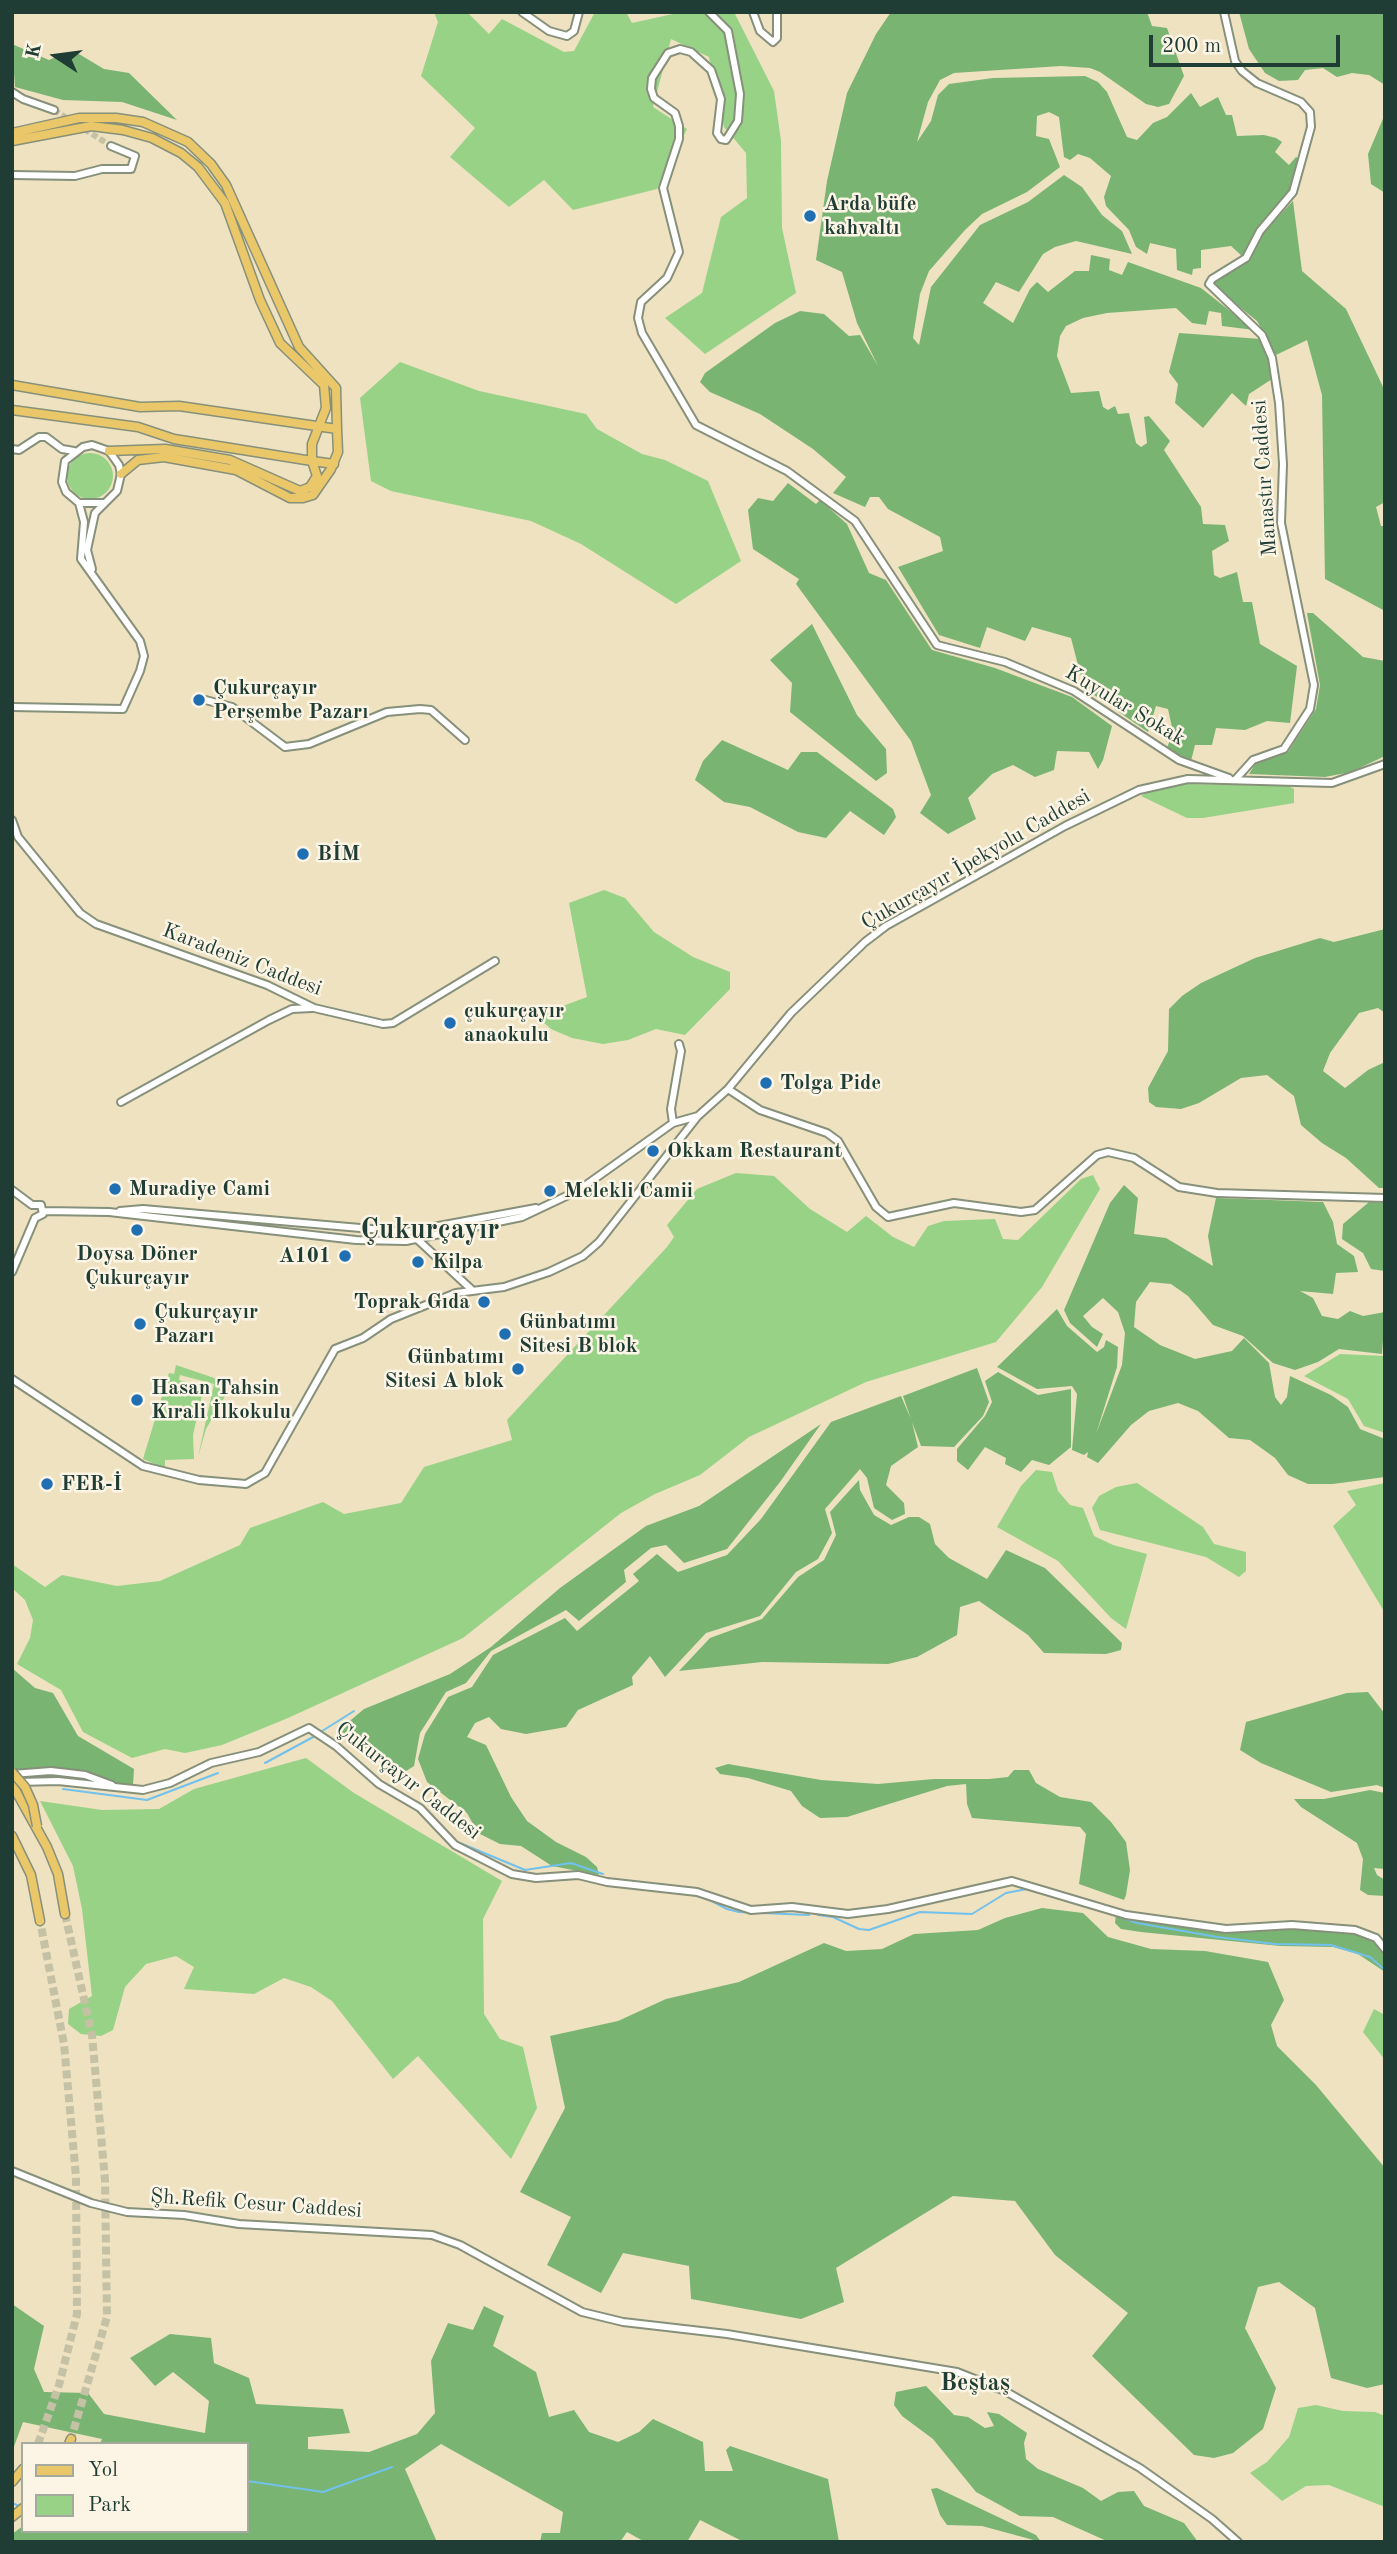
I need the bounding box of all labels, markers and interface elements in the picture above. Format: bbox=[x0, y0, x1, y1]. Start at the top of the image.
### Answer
north arrow bbox=[21, 21, 91, 91]
scale bar bbox=[1152, 21, 1343, 65]
text: 200 m bbox=[1162, 36, 1221, 57]
text: K bbox=[24, 42, 46, 60]
place label: Arda büfe kahvaltı bbox=[824, 191, 917, 241]
marker: Arda büfe kahvaltı bbox=[802, 208, 818, 224]
street label: Manastır Caddesi bbox=[1247, 399, 1283, 557]
street label: Kuyular Sokak bbox=[1060, 660, 1190, 752]
place label: Çukurçayır Perşembe Pazarı bbox=[213, 675, 368, 725]
marker: Çukurçayır Perşembe Pazarı bbox=[191, 692, 207, 708]
street label: Çukurçayır İpekyolu Caddesi bbox=[857, 784, 1095, 936]
place label: BİM bbox=[317, 841, 360, 867]
marker: BİM bbox=[295, 846, 311, 862]
street label: Karadeniz Caddesi bbox=[159, 918, 325, 1002]
place label: çukurçayır anaokulu bbox=[464, 998, 564, 1048]
marker: çukurçayır anaokulu bbox=[442, 1015, 458, 1031]
place label: Tolga Pide bbox=[780, 1070, 881, 1096]
marker: Tolga Pide bbox=[758, 1075, 774, 1091]
place label: Okkam Restaurant bbox=[667, 1138, 842, 1164]
marker: Okkam Restaurant bbox=[645, 1143, 661, 1159]
place label: Muradiye Cami bbox=[129, 1176, 270, 1202]
place label: Melekli Camii bbox=[564, 1178, 693, 1204]
marker: Muradiye Cami bbox=[107, 1181, 123, 1197]
marker: Melekli Camii bbox=[542, 1183, 558, 1199]
district label: Çukurçayır bbox=[361, 1214, 499, 1248]
marker: Doysa Döner Çukurçayır bbox=[129, 1222, 145, 1238]
place label: Doysa Döner Çukurçayır bbox=[76, 1241, 198, 1291]
place label: A101 bbox=[279, 1243, 331, 1269]
marker: A101 bbox=[337, 1248, 353, 1264]
place label: Kilpa bbox=[432, 1249, 483, 1275]
marker: Kilpa bbox=[410, 1254, 426, 1270]
place label: Toprak Gıda bbox=[354, 1289, 470, 1315]
marker: Toprak Gıda bbox=[476, 1294, 492, 1310]
place label: Çukurçayır Pazarı bbox=[154, 1299, 258, 1349]
place label: Günbatımı Sitesi B blok bbox=[519, 1309, 638, 1359]
marker: Çukurçayır Pazarı bbox=[132, 1316, 148, 1332]
marker: Günbatımı Sitesi B blok bbox=[497, 1326, 513, 1342]
place label: Günbatımı Sitesi A blok bbox=[384, 1344, 504, 1394]
marker: Günbatımı Sitesi A blok bbox=[510, 1361, 526, 1377]
place label: Hasan Tahsin Kırali İlkokulu bbox=[151, 1375, 291, 1425]
marker: Hasan Tahsin Kırali İlkokulu bbox=[129, 1392, 145, 1408]
place label: FER-İ bbox=[61, 1471, 122, 1497]
marker: FER-İ bbox=[39, 1476, 55, 1492]
street label: Çukurçayır Caddesi bbox=[330, 1716, 486, 1846]
street label: Şh.Refik Cesur Caddesi bbox=[149, 2184, 363, 2224]
district label: Beştaş bbox=[940, 2370, 1010, 2398]
legend bbox=[21, 2442, 248, 2533]
text: Yol bbox=[88, 2460, 118, 2481]
text: Park bbox=[88, 2495, 131, 2516]

